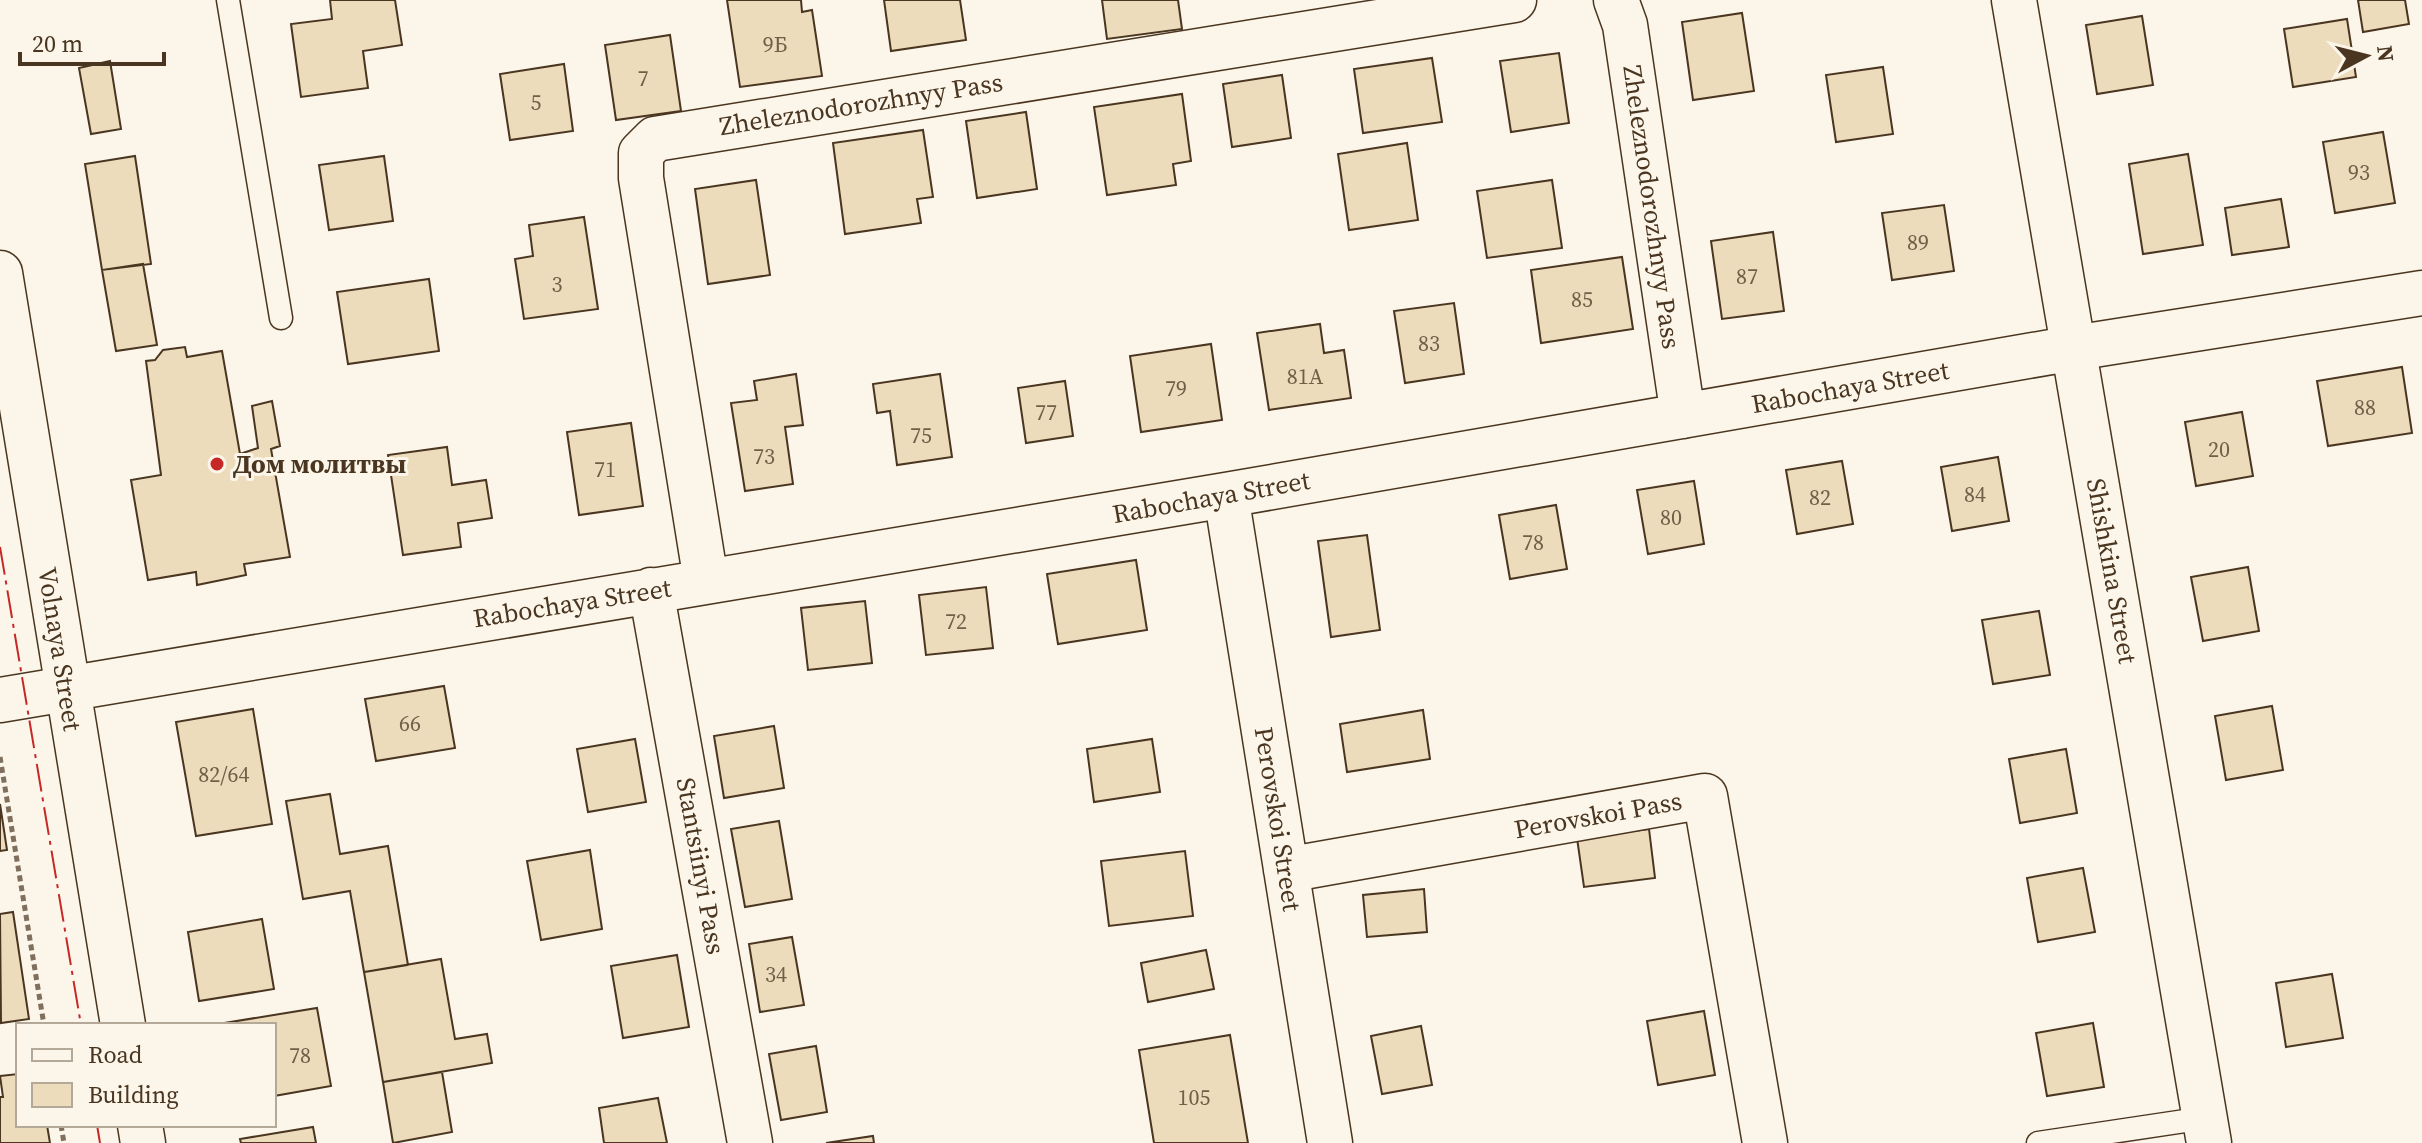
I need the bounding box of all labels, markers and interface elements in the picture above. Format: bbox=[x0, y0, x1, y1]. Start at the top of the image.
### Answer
scale bar bbox=[20, 16, 164, 66]
north arrow bbox=[2326, 16, 2406, 96]
text: 20 m bbox=[32, 27, 83, 60]
house number: 9Б bbox=[763, 29, 787, 59]
text: N bbox=[2370, 44, 2402, 63]
house number: 7 bbox=[637, 63, 649, 93]
street label: Zheleznodorozhnyy Pass bbox=[1614, 63, 1690, 351]
street label: Zheleznodorozhnyy Pass bbox=[717, 64, 1005, 144]
house number: 5 bbox=[530, 87, 542, 117]
house number: 93 bbox=[2348, 157, 2370, 187]
house number: 89 bbox=[1907, 227, 1929, 257]
house number: 87 bbox=[1736, 261, 1758, 291]
house number: 3 bbox=[551, 269, 563, 299]
house number: 85 bbox=[1571, 284, 1593, 314]
house number: 83 bbox=[1418, 328, 1440, 358]
street label: Rabochaya Street bbox=[1748, 352, 1952, 422]
house number: 81А bbox=[1287, 361, 1324, 391]
house number: 79 bbox=[1165, 373, 1187, 403]
house number: 88 bbox=[2354, 392, 2376, 422]
house number: 77 bbox=[1035, 397, 1057, 427]
house number: 75 bbox=[910, 420, 932, 450]
house number: 20 bbox=[2208, 434, 2230, 464]
house number: 73 bbox=[753, 441, 775, 471]
place label: Дом молитвы bbox=[233, 446, 406, 482]
house number: 71 bbox=[594, 454, 616, 484]
marker: Дом молитвы bbox=[208, 455, 226, 473]
street label: Rabochaya Street bbox=[1109, 462, 1313, 532]
street label: Shishkina Street bbox=[2078, 476, 2146, 667]
house number: 84 bbox=[1964, 479, 1986, 509]
house number: 82 bbox=[1809, 482, 1831, 512]
house number: 80 bbox=[1660, 502, 1682, 532]
house number: 78 bbox=[1522, 527, 1544, 557]
street label: Volnaya Street bbox=[29, 564, 91, 734]
street label: Rabochaya Street bbox=[470, 570, 674, 636]
house number: 72 bbox=[945, 606, 967, 636]
house number: 66 bbox=[399, 708, 421, 738]
street label: Perovskoi Street bbox=[1246, 724, 1310, 914]
house number: 82/64 bbox=[198, 759, 250, 789]
street label: Stantsiinyi Pass bbox=[668, 775, 734, 957]
street label: Perovskoi Pass bbox=[1511, 783, 1685, 847]
house number: 34 bbox=[765, 959, 787, 989]
legend bbox=[16, 1023, 276, 1127]
text: Road bbox=[88, 1038, 143, 1071]
house number: 78 bbox=[289, 1040, 311, 1070]
text: Building bbox=[88, 1078, 179, 1111]
house number: 105 bbox=[1177, 1082, 1211, 1112]

